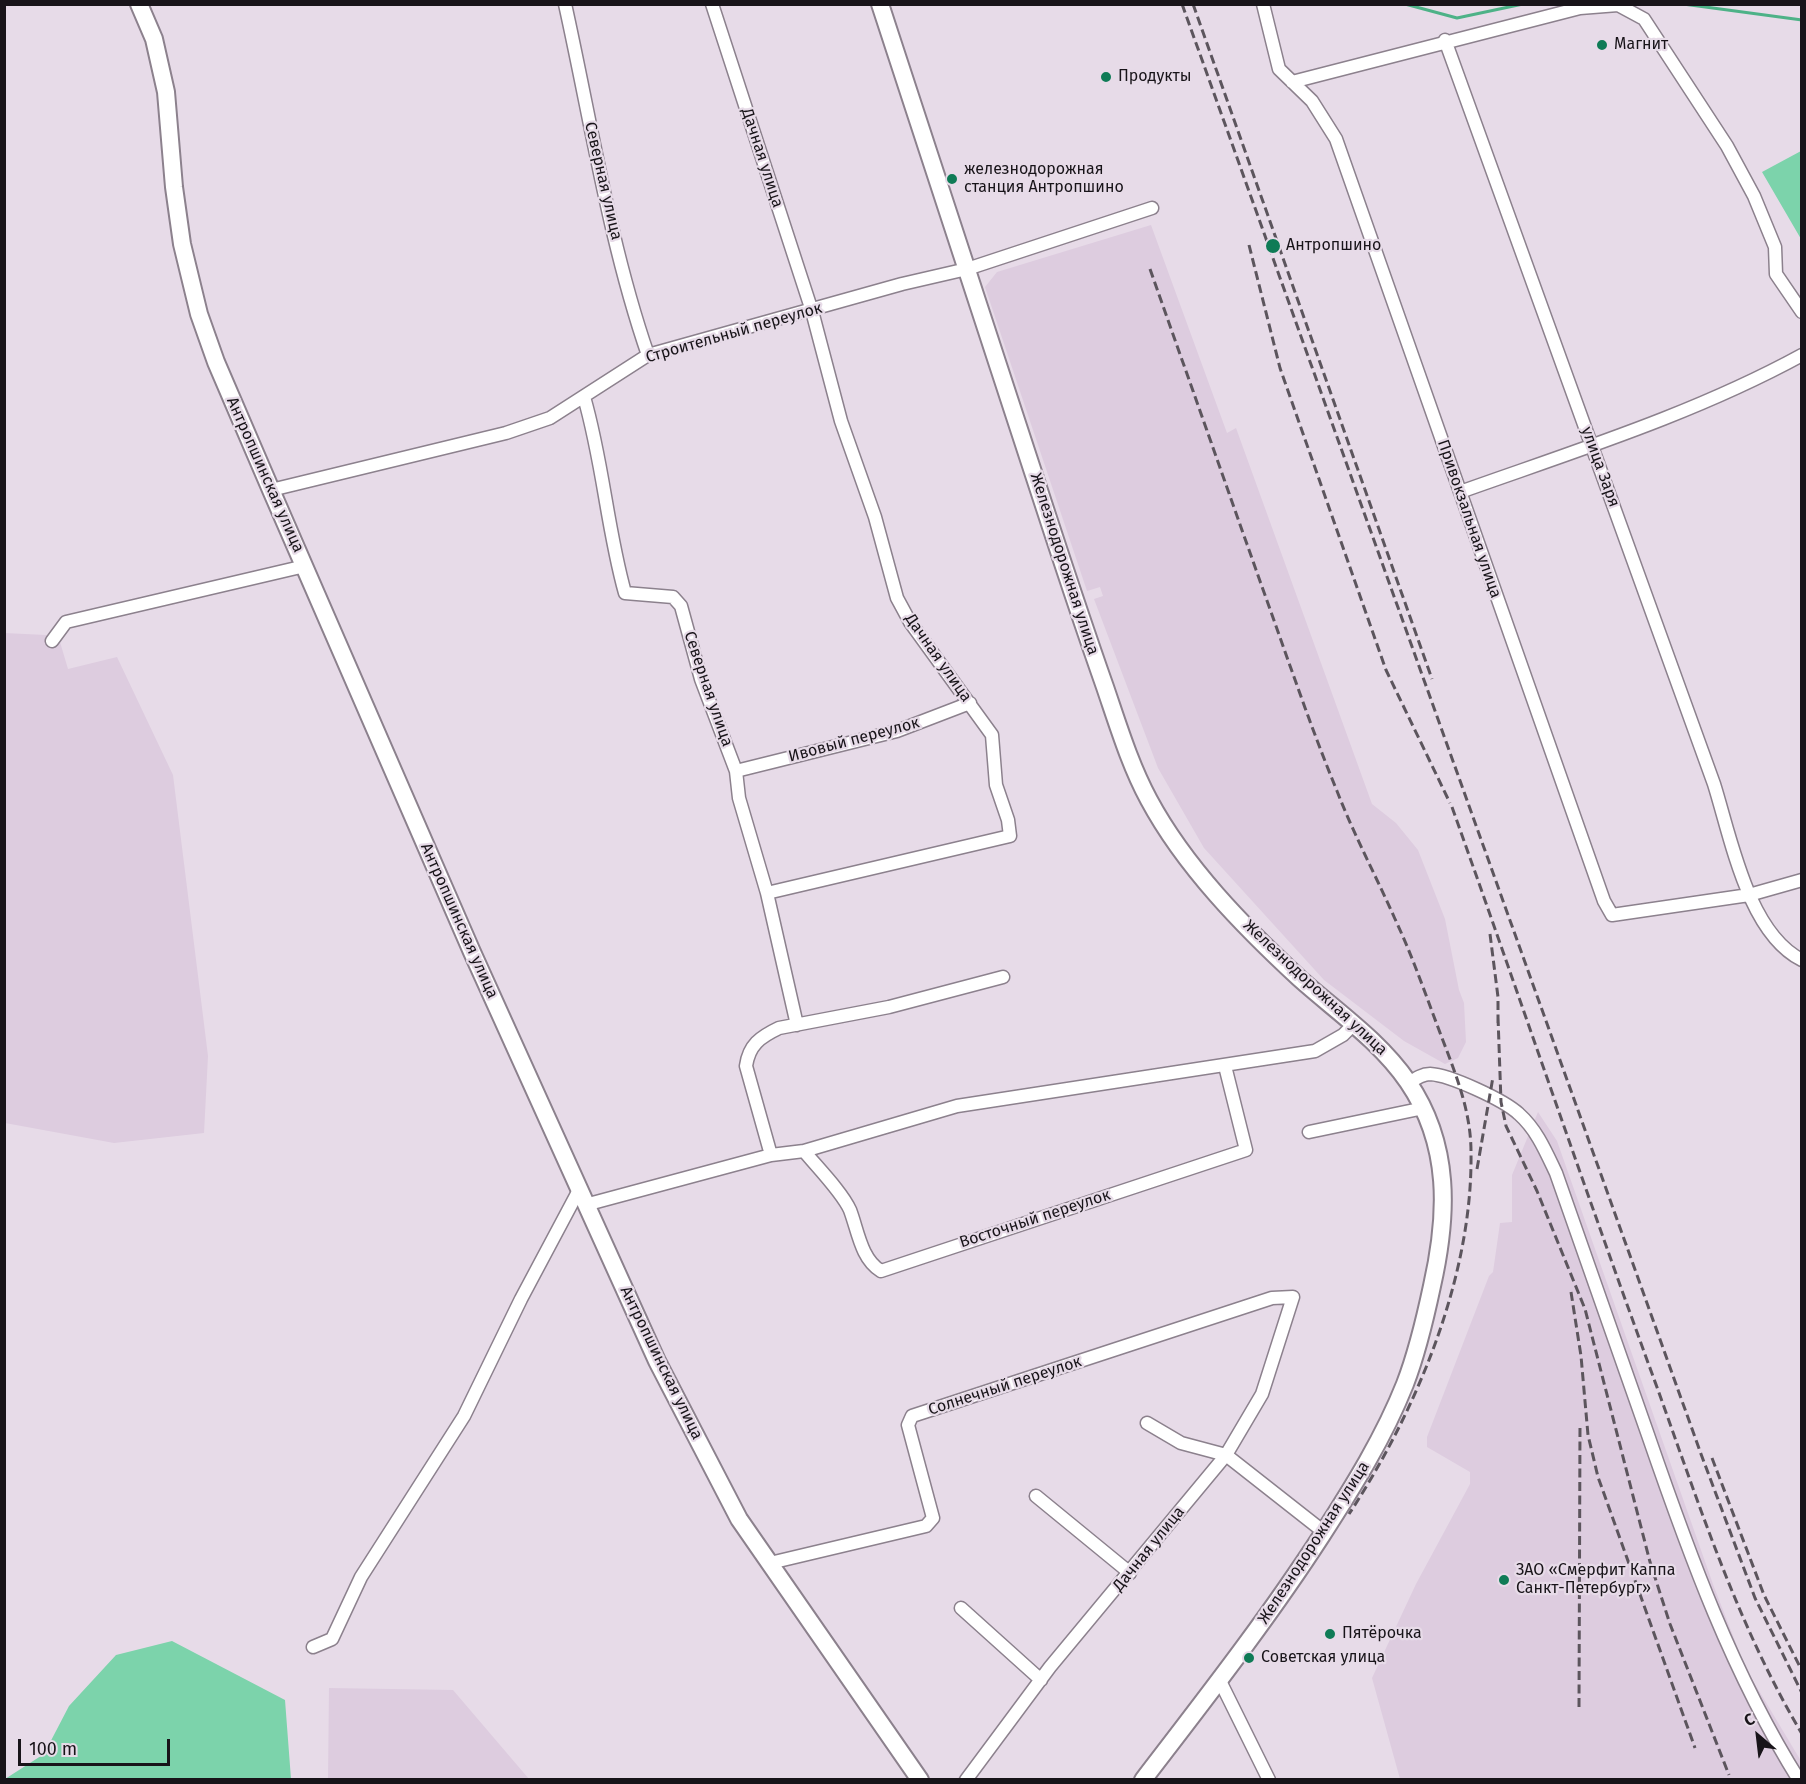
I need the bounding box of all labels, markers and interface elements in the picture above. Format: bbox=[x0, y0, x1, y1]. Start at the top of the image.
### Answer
place label: Магнит bbox=[1614, 35, 1668, 55]
marker: Магнит bbox=[1595, 38, 1609, 52]
place label: Продукты bbox=[1118, 67, 1192, 87]
marker: Продукты bbox=[1099, 70, 1113, 84]
street label: Дачная улица bbox=[737, 106, 787, 210]
street label: Северная улица bbox=[580, 120, 626, 242]
place label: железнодорожная станция Антропшино bbox=[964, 160, 1124, 198]
marker: железнодорожная станция Антропшино bbox=[945, 172, 959, 186]
place label: Антропшино bbox=[1286, 236, 1381, 256]
marker: Антропшино bbox=[1264, 237, 1282, 255]
street label: Строительный переулок bbox=[644, 299, 824, 367]
street label: Антропшинская улица bbox=[222, 394, 308, 556]
street label: улица Заря bbox=[1577, 424, 1623, 510]
street label: Привокзальная улица bbox=[1433, 437, 1505, 601]
street label: Железнодорожная улица bbox=[1026, 471, 1102, 657]
street label: Дачная улица bbox=[901, 610, 975, 706]
street label: Северная улица bbox=[679, 629, 737, 749]
street label: Ивовый переулок bbox=[786, 713, 922, 767]
street label: Антропшинская улица bbox=[416, 840, 502, 1002]
street label: Железнодорожная улица bbox=[1239, 916, 1391, 1060]
street label: Восточный переулок bbox=[957, 1186, 1113, 1252]
street label: Антропшинская улица bbox=[616, 1283, 706, 1443]
street label: Солнечный переулок bbox=[926, 1352, 1084, 1420]
street label: Железнодорожная улица bbox=[1254, 1458, 1374, 1628]
street label: Дачная улица bbox=[1109, 1503, 1189, 1595]
place label: ЗАО «Смерфит Каппа Санкт-Петербург» bbox=[1516, 1561, 1675, 1599]
marker: ЗАО «Смерфит Каппа Санкт-Петербург» bbox=[1497, 1573, 1511, 1587]
place label: Пятёрочка bbox=[1342, 1624, 1422, 1644]
marker: Пятёрочка bbox=[1323, 1627, 1337, 1641]
place label: Советская улица bbox=[1261, 1648, 1385, 1668]
marker: Советская улица bbox=[1242, 1651, 1256, 1665]
north arrow bbox=[1728, 1706, 1788, 1766]
text: С bbox=[1741, 1709, 1758, 1730]
scale bar bbox=[21, 1727, 172, 1765]
text: 100 m bbox=[29, 1738, 77, 1760]

